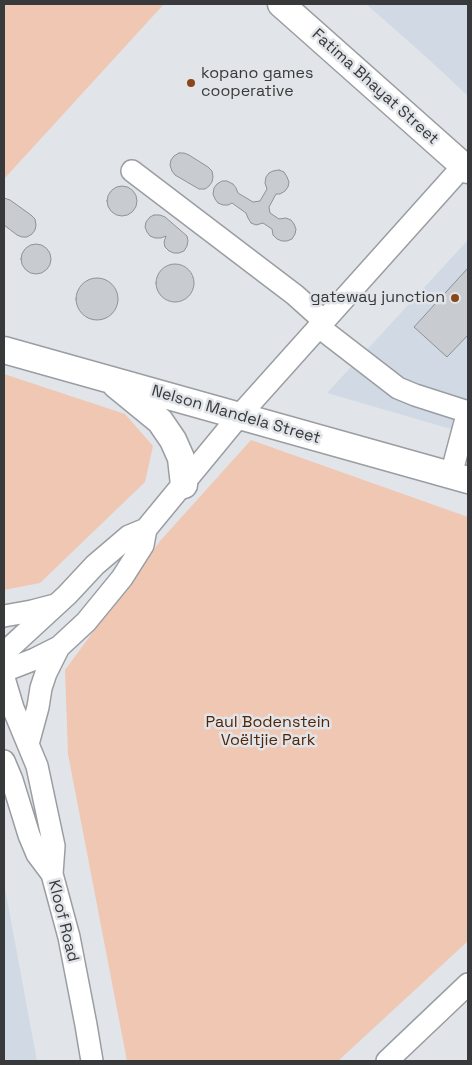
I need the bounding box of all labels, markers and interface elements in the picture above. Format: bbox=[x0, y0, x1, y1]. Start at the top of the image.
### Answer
street label: Fatima Bhayat Street bbox=[308, 25, 442, 149]
place label: kopano games cooperative bbox=[201, 64, 314, 102]
marker: kopano games cooperative bbox=[185, 77, 197, 89]
place label: gateway junction bbox=[310, 288, 445, 308]
marker: gateway junction bbox=[449, 292, 461, 304]
street label: Nelson Mandela Street bbox=[149, 382, 323, 448]
park label: Paul Bodenstein Voëltjie Park bbox=[206, 713, 330, 751]
street label: Kloof Road bbox=[44, 878, 82, 964]

